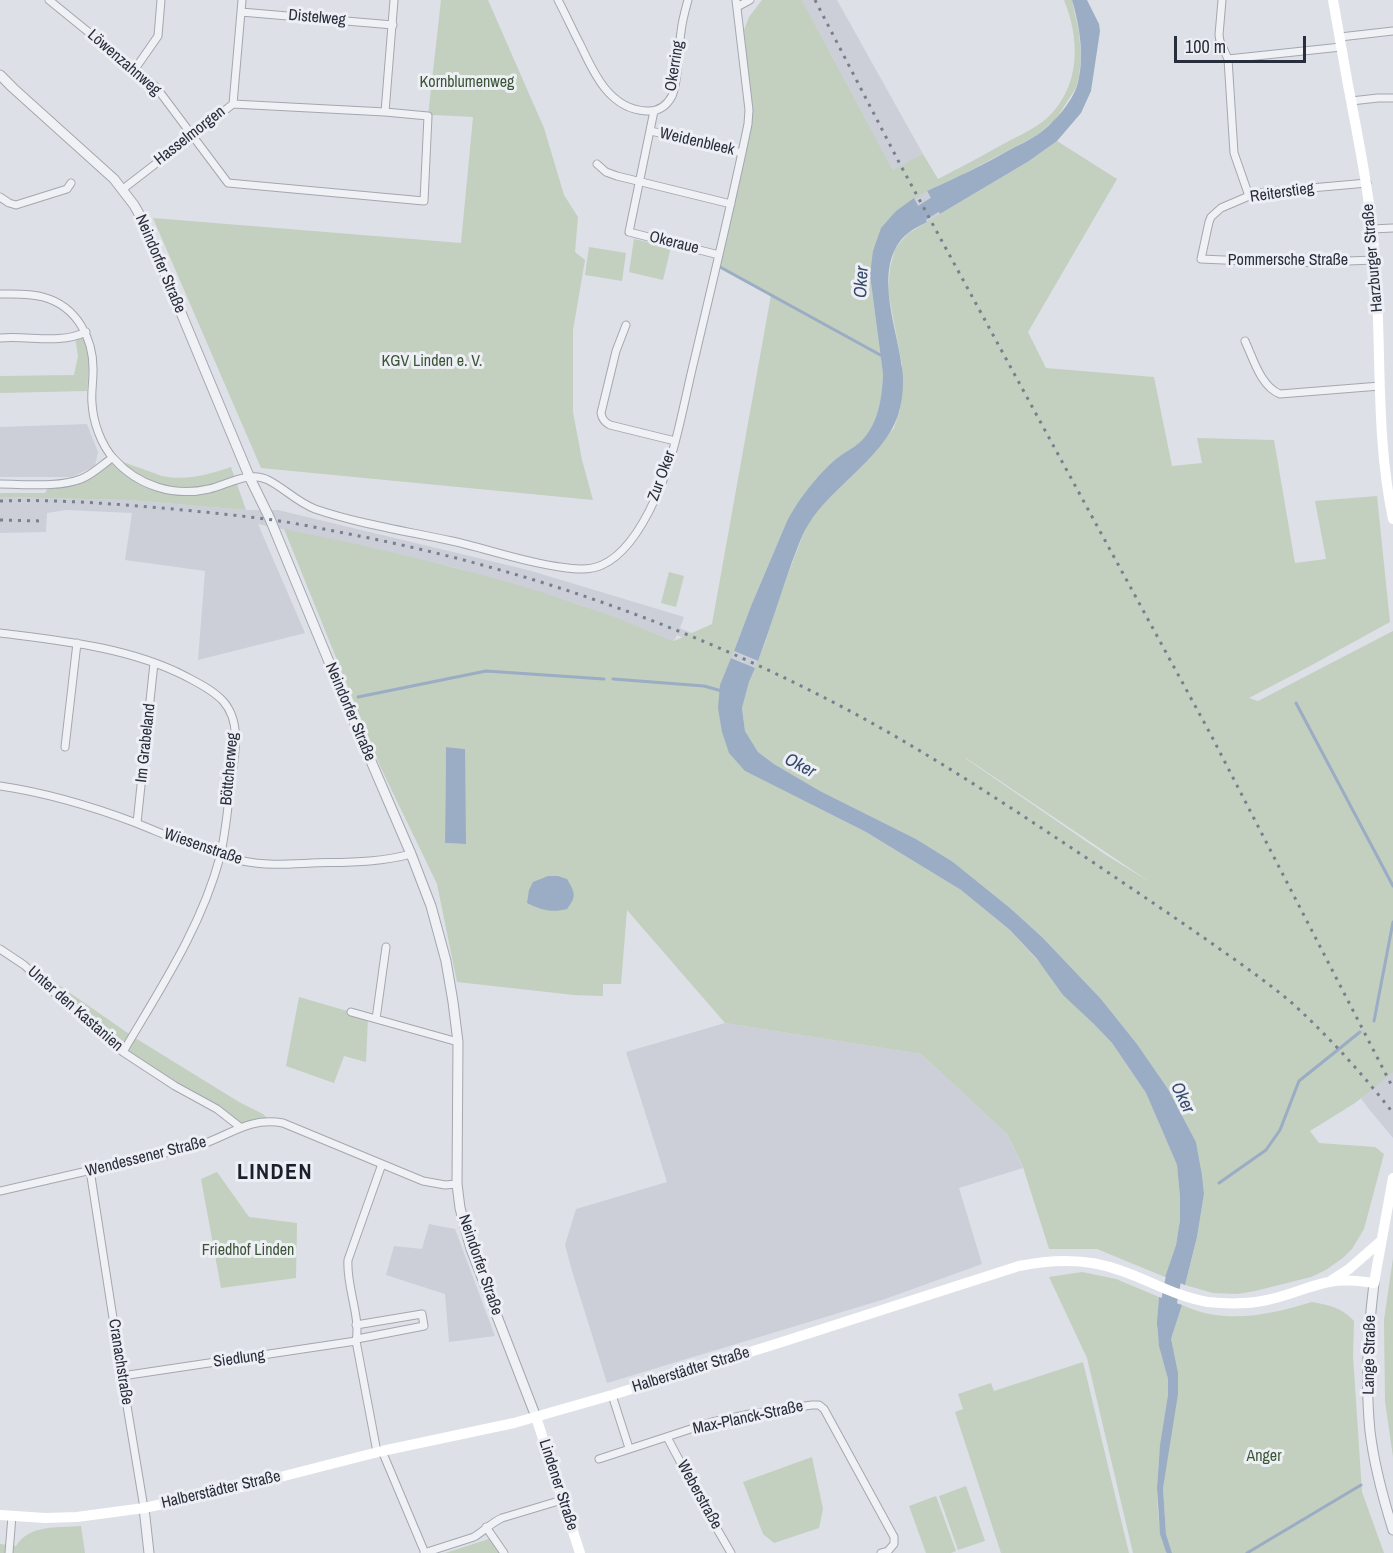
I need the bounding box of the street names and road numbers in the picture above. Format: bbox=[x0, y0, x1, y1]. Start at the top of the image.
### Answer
street label: Distelweg bbox=[287, 6, 347, 30]
street label: Löwenzahnweg bbox=[83, 26, 165, 100]
street label: Okerring bbox=[662, 39, 688, 93]
street label: Hasselmorgen bbox=[151, 102, 229, 170]
street label: Weidenbleek bbox=[658, 124, 736, 160]
street label: Reiterstieg bbox=[1249, 179, 1315, 207]
street label: Harzburger Straße bbox=[1359, 203, 1387, 313]
street label: Neindorfer Straße bbox=[131, 212, 189, 316]
street label: Okeraue bbox=[647, 228, 701, 258]
street label: Pommersche Straße bbox=[1228, 251, 1348, 271]
street label: Zur Oker bbox=[644, 448, 680, 504]
street label: Neindorfer Straße bbox=[321, 660, 379, 764]
street label: Im Grabeland bbox=[132, 702, 160, 784]
street label: Böttcherweg bbox=[217, 732, 243, 806]
street label: Wiesenstraße bbox=[161, 825, 245, 869]
street label: Unter den Kastanien bbox=[23, 962, 127, 1056]
street label: Wendessener Straße bbox=[84, 1133, 208, 1181]
street label: Neindorfer Straße bbox=[454, 1212, 506, 1318]
street label: Lange Straße bbox=[1360, 1315, 1380, 1395]
street label: Cranachstraße bbox=[104, 1318, 136, 1406]
street label: Halberstädter Straße bbox=[630, 1343, 752, 1397]
street label: Siedlung bbox=[212, 1346, 266, 1372]
street label: Max-Planck-Straße bbox=[691, 1397, 805, 1439]
street label: Lindener Straße bbox=[534, 1437, 582, 1533]
street label: Weberstraße bbox=[672, 1457, 726, 1533]
street label: Halberstädter Straße bbox=[160, 1467, 282, 1513]

